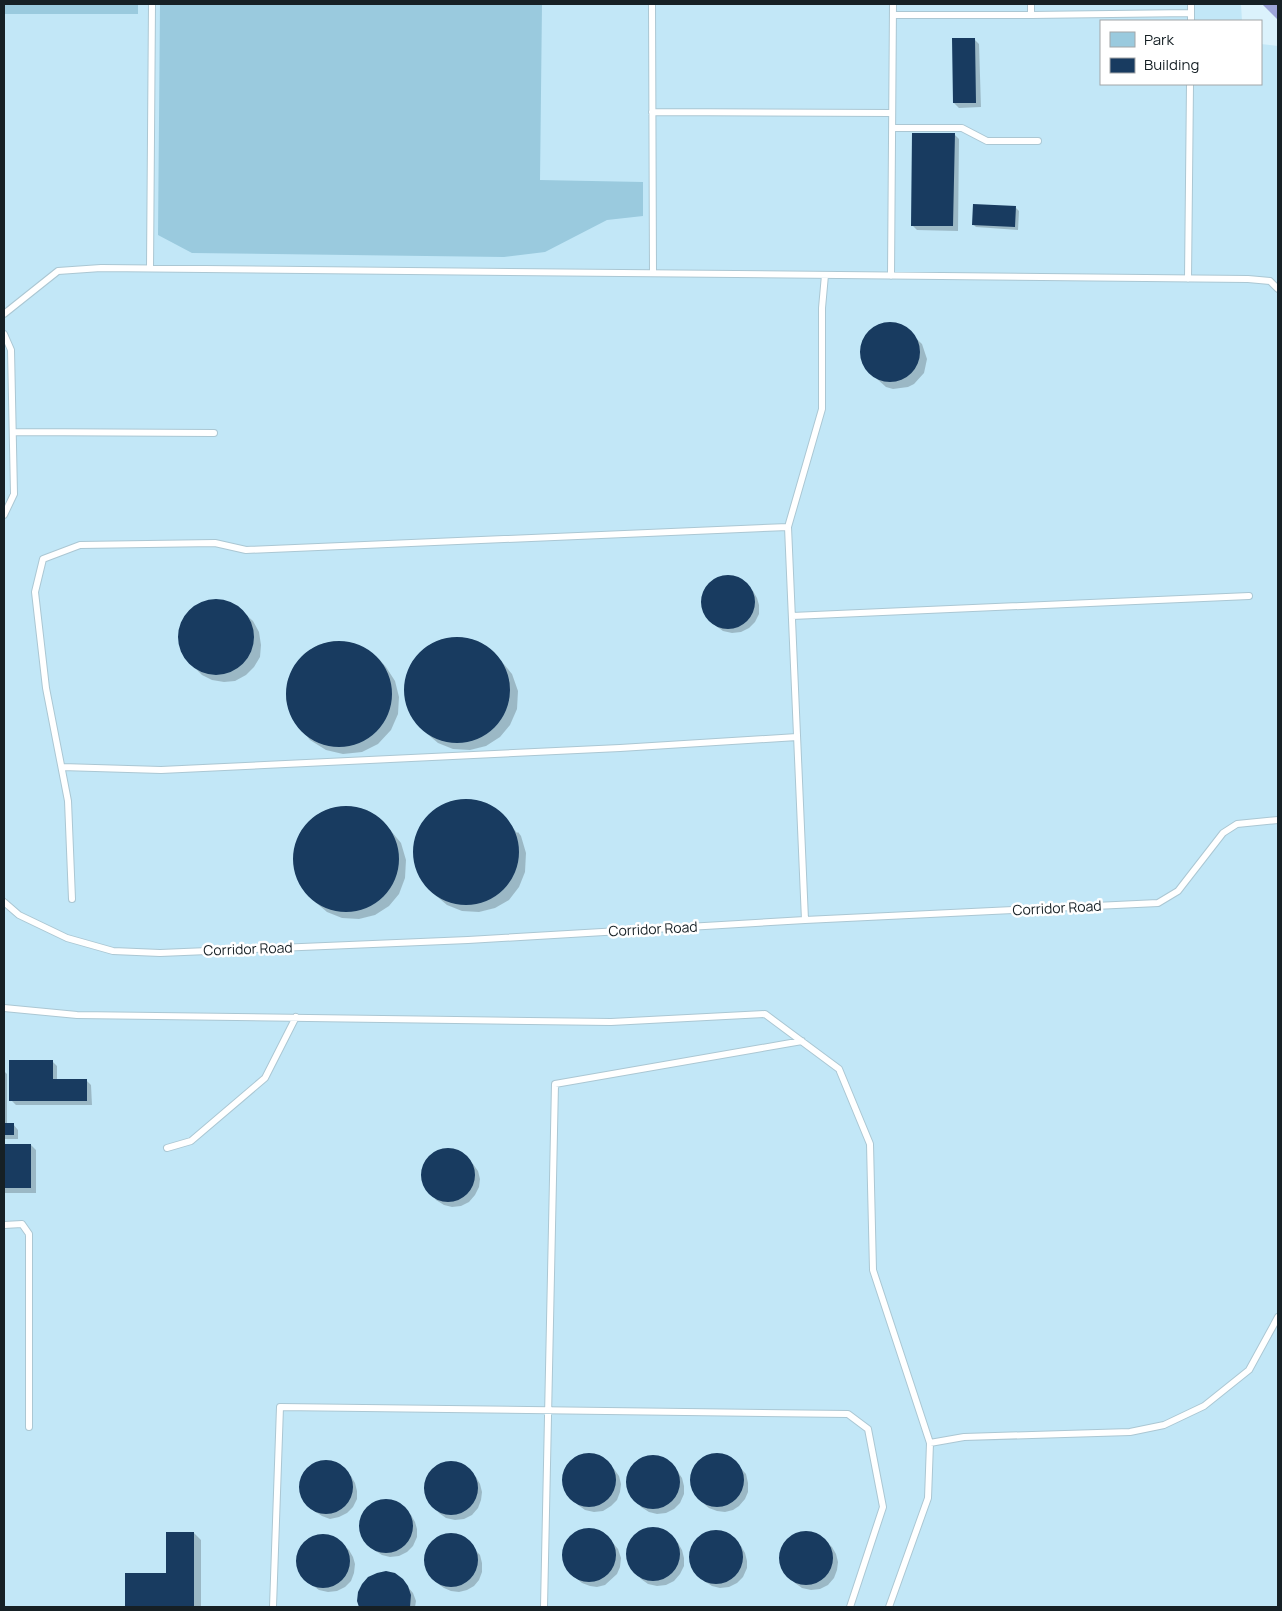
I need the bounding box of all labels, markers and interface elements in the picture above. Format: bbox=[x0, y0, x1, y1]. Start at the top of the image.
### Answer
legend bbox=[1100, 20, 1262, 85]
text: Park bbox=[1144, 29, 1174, 50]
text: Building bbox=[1144, 54, 1199, 75]
street label: Corridor Road bbox=[1012, 896, 1102, 919]
street label: Corridor Road bbox=[608, 917, 698, 940]
street label: Corridor Road bbox=[203, 937, 293, 960]

